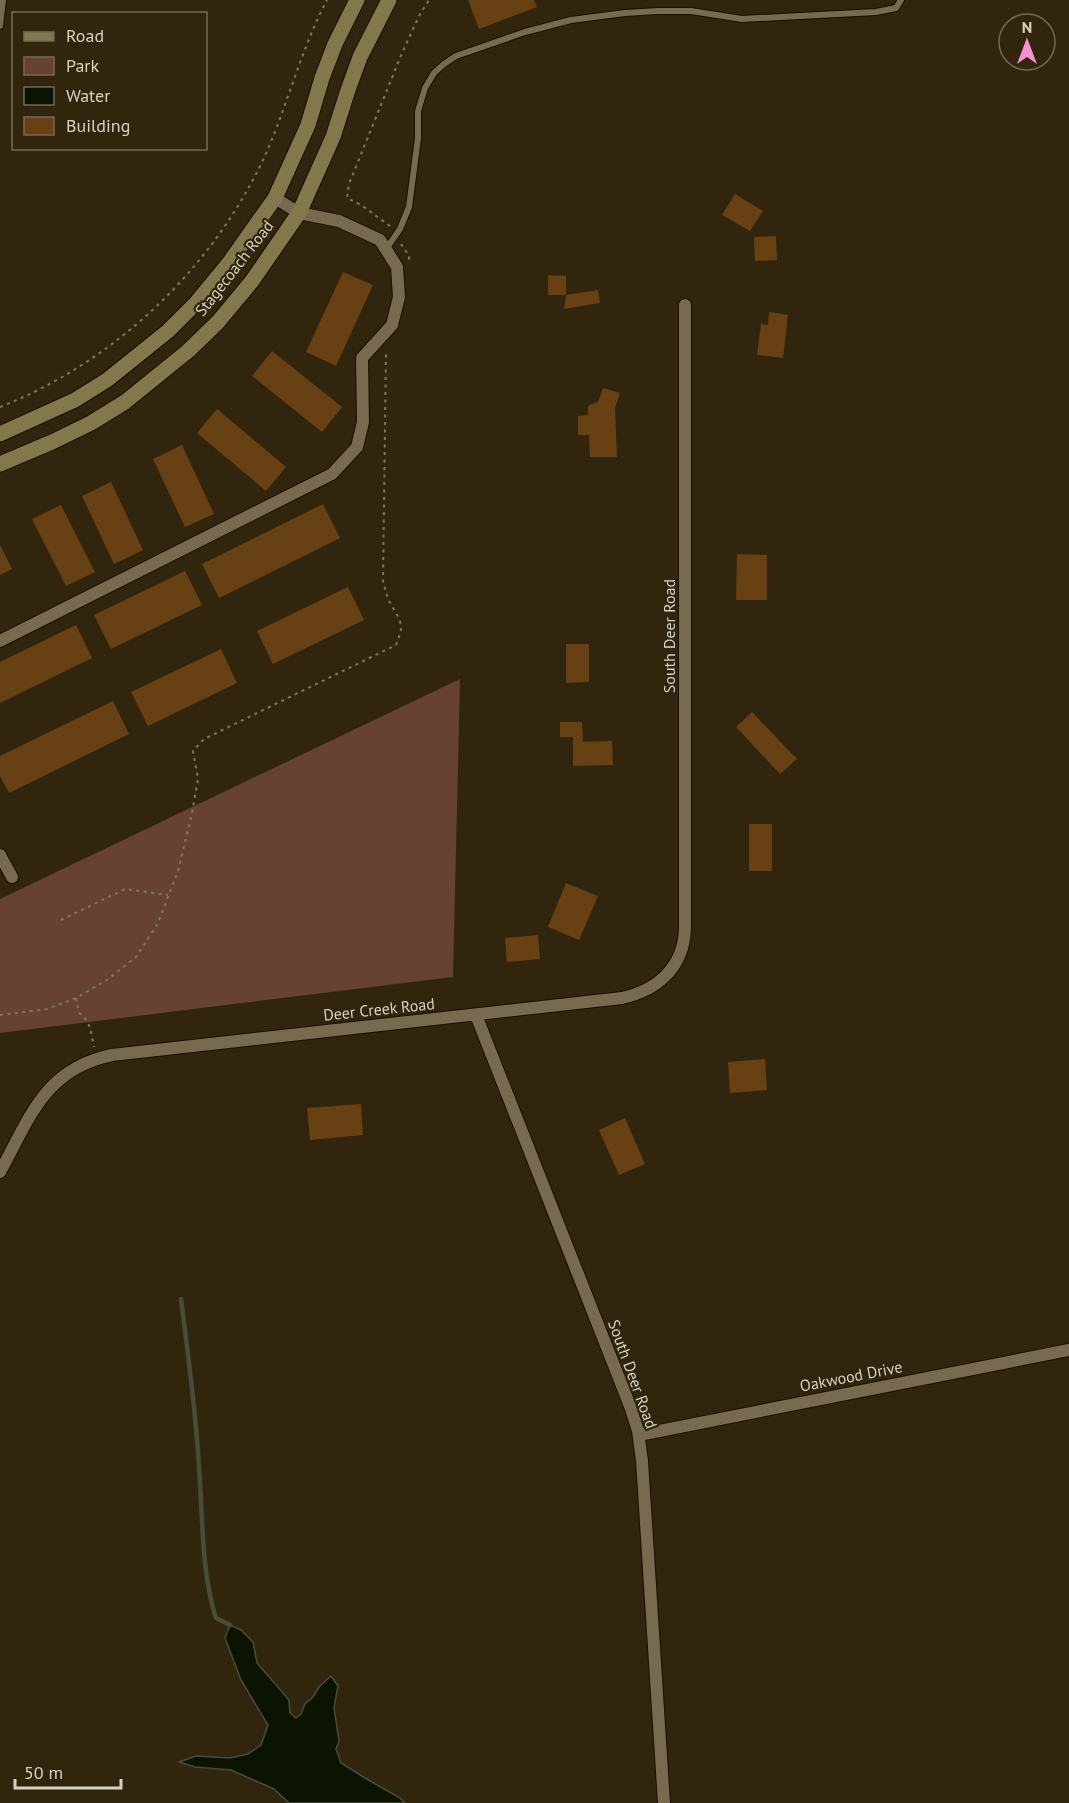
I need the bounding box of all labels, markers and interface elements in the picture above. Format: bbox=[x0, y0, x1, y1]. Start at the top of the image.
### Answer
legend bbox=[12, 12, 207, 150]
north arrow bbox=[997, 12, 1057, 72]
text: N bbox=[1022, 17, 1032, 37]
text: Road bbox=[66, 24, 104, 47]
text: Park bbox=[66, 54, 99, 77]
text: Water bbox=[66, 84, 110, 107]
text: Building bbox=[66, 114, 130, 137]
street label: Stagecoach Road bbox=[190, 216, 278, 320]
street label: South Deer Road bbox=[659, 579, 679, 693]
street label: Deer Creek Road bbox=[322, 993, 436, 1025]
street label: South Deer Road bbox=[604, 1317, 662, 1431]
street label: Oakwood Drive bbox=[798, 1356, 904, 1396]
scale bar bbox=[15, 1752, 122, 1790]
text: 50 m bbox=[24, 1761, 63, 1784]

